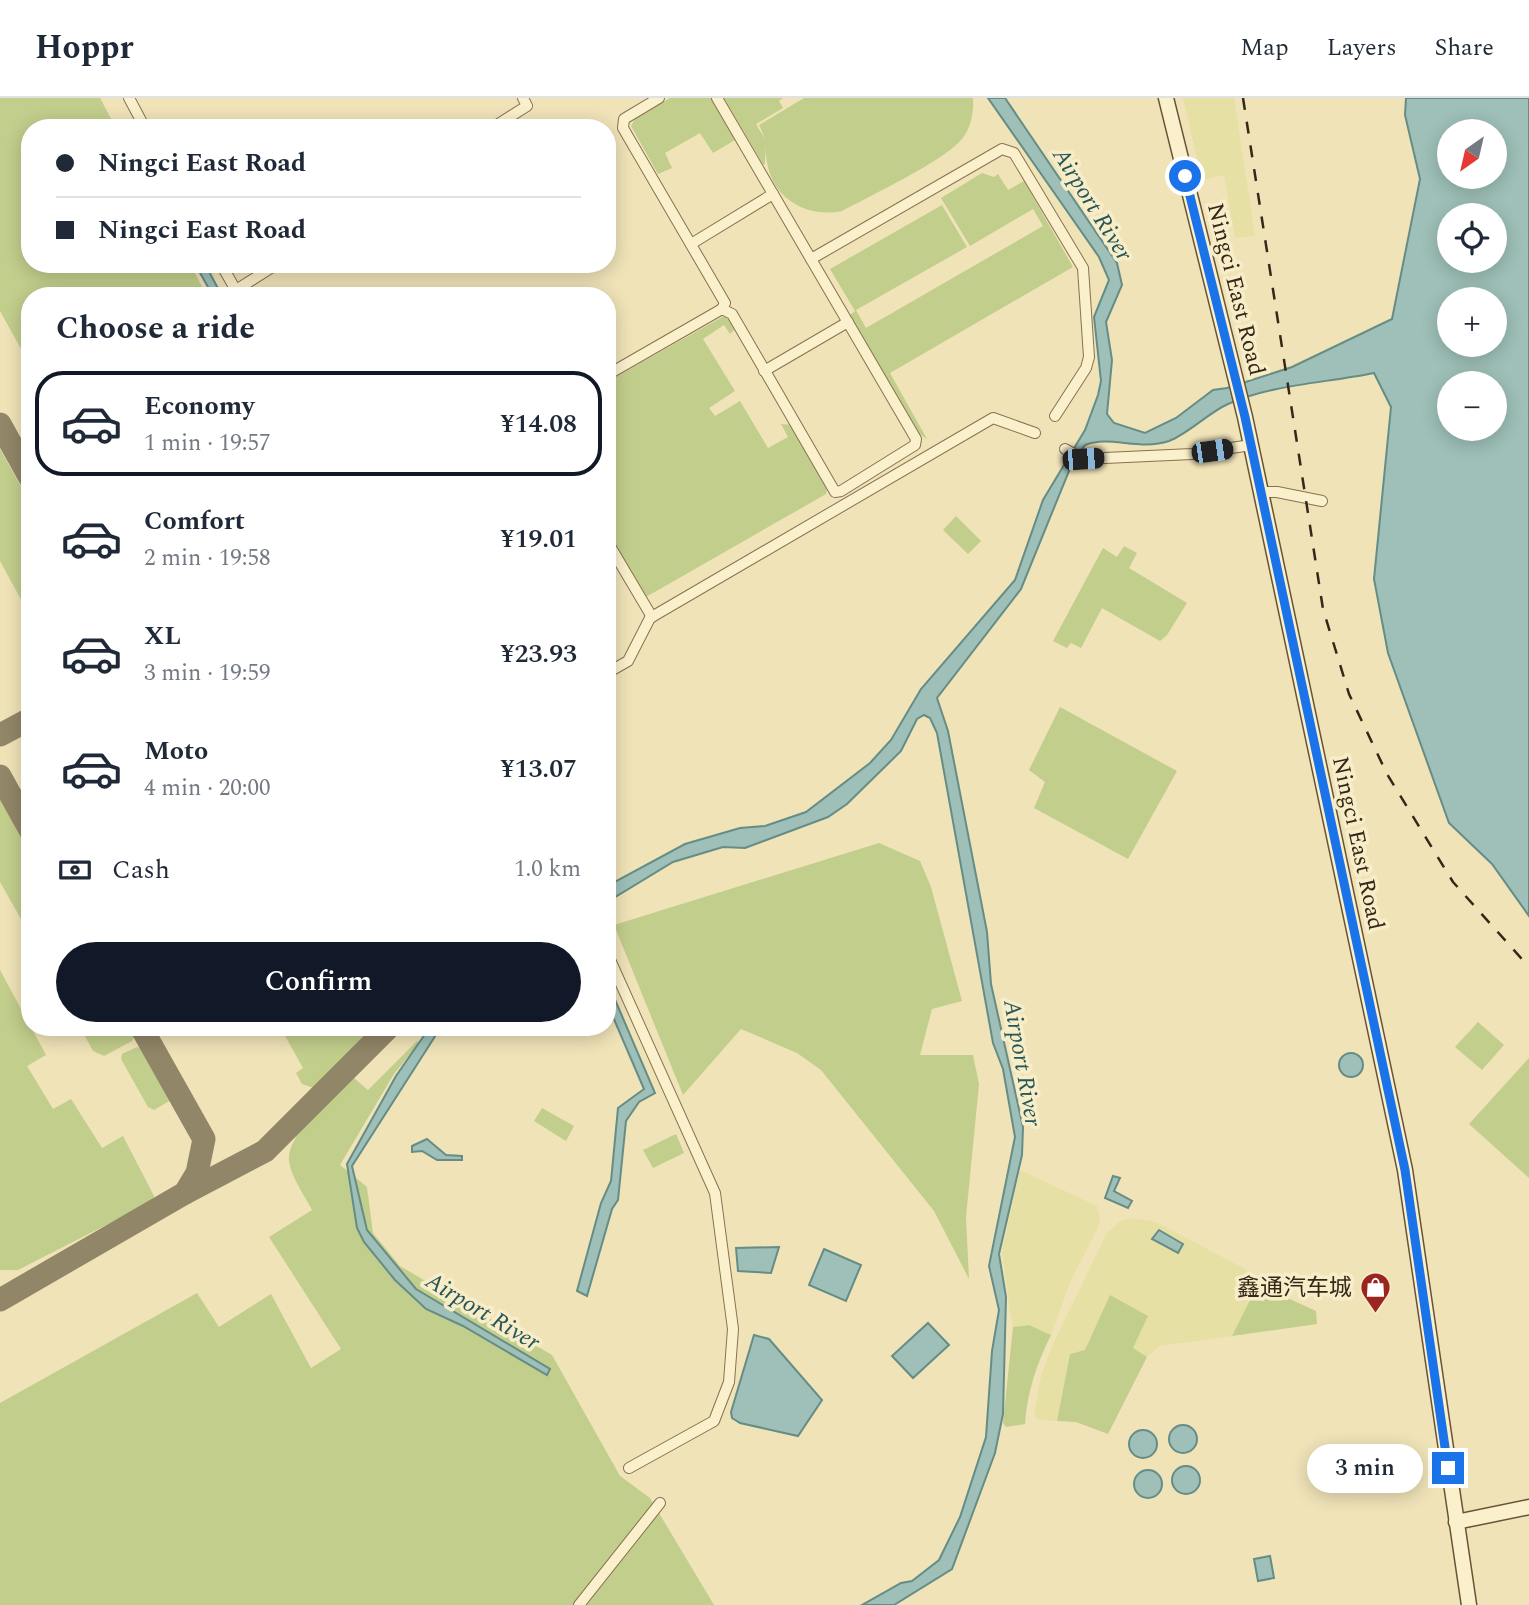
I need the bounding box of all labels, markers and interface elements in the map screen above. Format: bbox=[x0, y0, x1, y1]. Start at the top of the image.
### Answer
text: Hoppr bbox=[35, 23, 134, 73]
text: Map bbox=[1240, 30, 1289, 66]
text: Layers bbox=[1327, 30, 1397, 66]
text: Share bbox=[1435, 30, 1494, 66]
north arrow bbox=[1437, 119, 1507, 189]
map controls bbox=[1437, 119, 1507, 441]
water label: Airport River bbox=[1042, 140, 1142, 269]
text: Ningci East Road bbox=[98, 143, 306, 183]
route start bbox=[1169, 160, 1201, 192]
street label: Ningci East Road bbox=[1197, 199, 1274, 380]
button: locate bbox=[1437, 203, 1507, 273]
text: Ningci East Road bbox=[98, 210, 306, 250]
button: + bbox=[1437, 287, 1507, 357]
text: Choose a ride bbox=[56, 304, 255, 353]
button: − bbox=[1437, 371, 1507, 441]
text: Economy bbox=[144, 386, 254, 426]
icon: car bbox=[60, 392, 123, 455]
text: ¥14.08 bbox=[501, 404, 577, 444]
text: 1 min · 19:57 bbox=[144, 426, 271, 461]
car bbox=[1190, 438, 1235, 464]
car bbox=[1062, 447, 1105, 471]
text: Comfort bbox=[144, 501, 245, 541]
icon: car bbox=[60, 507, 123, 570]
text: ¥19.01 bbox=[501, 519, 577, 559]
text: 2 min · 19:58 bbox=[144, 541, 271, 576]
text: XL bbox=[144, 616, 181, 656]
icon: car bbox=[60, 622, 123, 685]
text: ¥23.93 bbox=[501, 634, 577, 674]
text: 3 min · 19:59 bbox=[144, 656, 271, 691]
text: Moto bbox=[144, 731, 208, 771]
icon: car bbox=[60, 737, 123, 800]
text: ¥13.07 bbox=[501, 749, 577, 789]
street label: Ningci East Road bbox=[1322, 753, 1393, 934]
text: 4 min · 20:00 bbox=[144, 771, 271, 806]
text: Cash bbox=[112, 850, 170, 890]
icon: cash bbox=[56, 851, 94, 889]
text: 1.0 km bbox=[514, 852, 581, 887]
button: Confirm bbox=[56, 942, 581, 1022]
water label: Airport River bbox=[993, 996, 1051, 1130]
water label: Airport River bbox=[417, 1263, 547, 1361]
shop icon: 鑫通汽车城 bbox=[1358, 1270, 1392, 1314]
place label: 鑫通汽车城 bbox=[1237, 1271, 1352, 1306]
callout: 3 min bbox=[1308, 1444, 1424, 1492]
text: 3 min bbox=[1335, 1451, 1395, 1486]
route end bbox=[1432, 1452, 1464, 1484]

